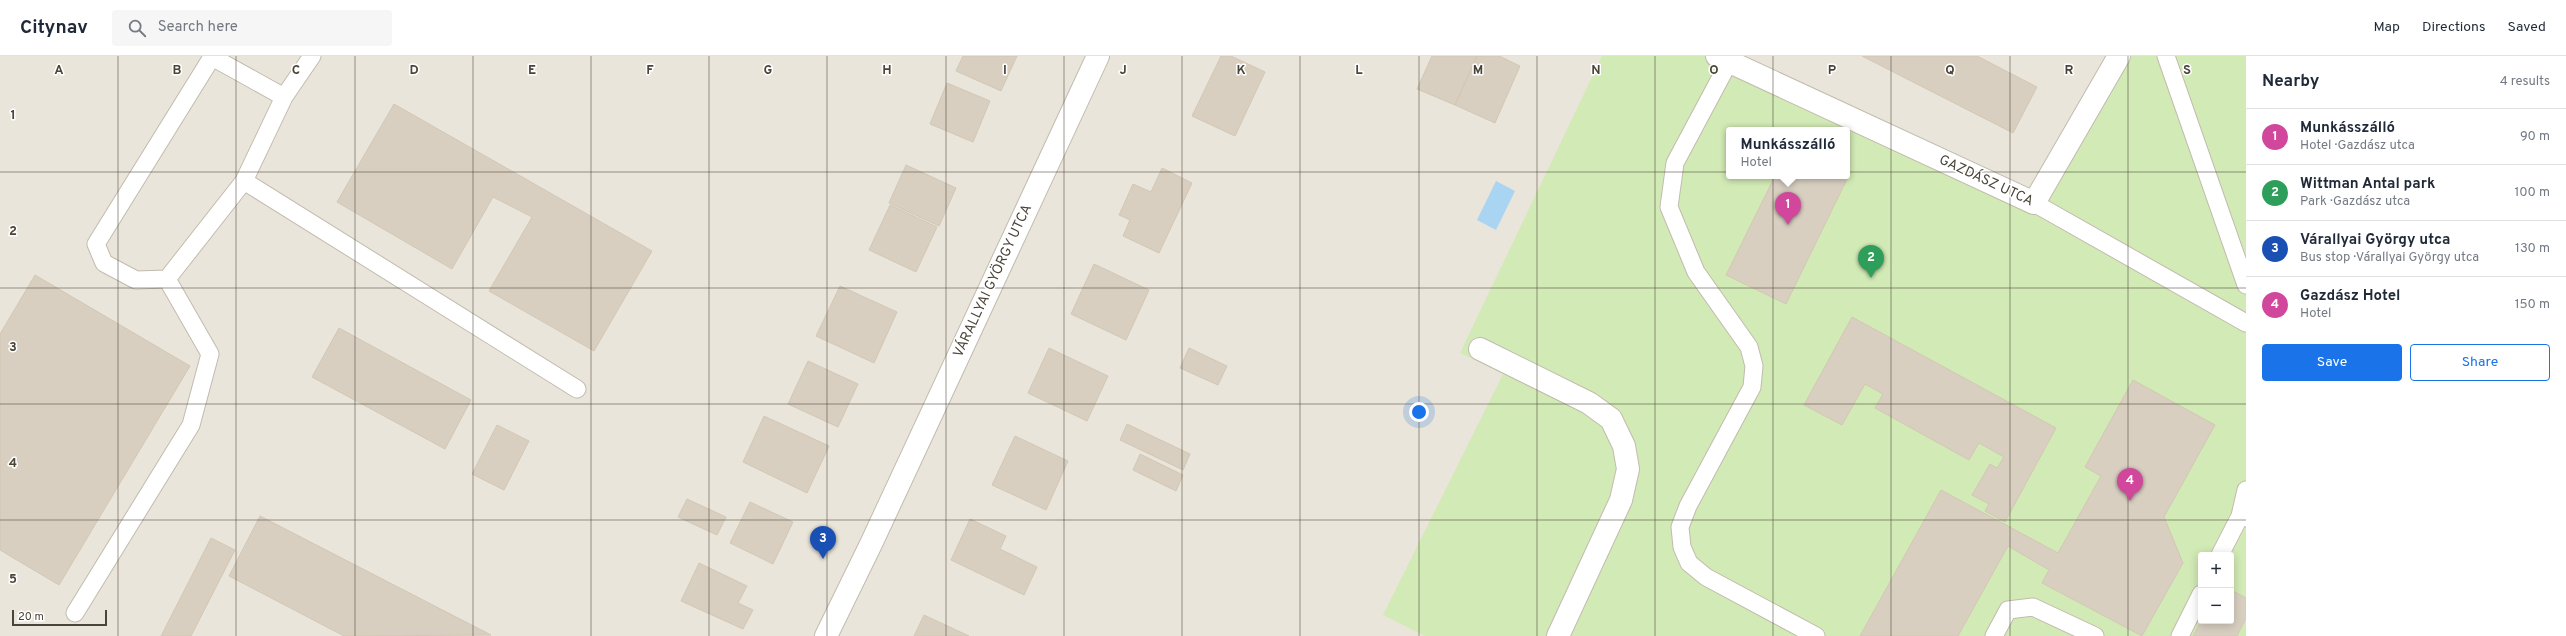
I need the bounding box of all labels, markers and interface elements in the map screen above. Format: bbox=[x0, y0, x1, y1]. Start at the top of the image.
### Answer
search box bbox=[112, 10, 392, 46]
text: Citynav bbox=[20, 16, 88, 40]
icon: search bbox=[126, 17, 148, 39]
text: Search here bbox=[158, 18, 238, 37]
text: Map bbox=[2374, 19, 2400, 36]
text: Directions bbox=[2422, 19, 2486, 36]
text: Saved bbox=[2508, 19, 2546, 36]
text: A bbox=[54, 63, 64, 79]
text: B bbox=[173, 63, 182, 79]
text: C bbox=[292, 63, 300, 79]
text: D bbox=[409, 63, 419, 79]
text: E bbox=[528, 63, 536, 79]
text: F bbox=[646, 63, 654, 79]
text: G bbox=[764, 63, 773, 79]
text: H bbox=[882, 63, 892, 79]
text: I bbox=[1003, 63, 1007, 79]
text: J bbox=[1119, 63, 1127, 79]
text: K bbox=[1236, 63, 1246, 79]
text: L bbox=[1355, 63, 1363, 79]
text: M bbox=[1473, 63, 1483, 79]
text: N bbox=[1591, 63, 1601, 79]
text: O bbox=[1709, 63, 1719, 79]
text: P bbox=[1828, 63, 1837, 79]
text: Q bbox=[1945, 63, 1955, 79]
text: R bbox=[2065, 63, 2074, 79]
text: S bbox=[2183, 63, 2191, 79]
text: Nearby bbox=[2262, 71, 2319, 93]
text: 4 results bbox=[2500, 74, 2550, 90]
text: 1 bbox=[10, 108, 16, 124]
text: Munkásszálló bbox=[2300, 119, 2395, 138]
popup bbox=[1726, 127, 1850, 179]
text: 1 bbox=[2272, 129, 2278, 145]
text: 90 m bbox=[2520, 129, 2550, 145]
text: Munkásszálló bbox=[1740, 136, 1836, 155]
text: Hotel · Gazdász utca bbox=[2300, 138, 2415, 154]
street label: GAZDÁSZ UTCA bbox=[1936, 151, 2036, 210]
text: Hotel bbox=[1740, 155, 1772, 171]
text: Wittman Antal park bbox=[2300, 175, 2435, 194]
text: 2 bbox=[2271, 185, 2279, 201]
text: 100 m bbox=[2514, 185, 2550, 201]
pin: 1 bbox=[1775, 192, 1801, 225]
text: Park · Gazdász utca bbox=[2300, 194, 2410, 210]
street label: VÁRALLYAI GYÖRGY UTCA bbox=[949, 201, 1036, 360]
text: 2 bbox=[9, 224, 17, 240]
text: Várallyai György utca bbox=[2300, 231, 2450, 250]
text: 3 bbox=[2271, 241, 2279, 257]
text: 130 m bbox=[2515, 241, 2550, 257]
pin: 2 bbox=[1858, 245, 1884, 278]
text: Bus stop · Várallyai György utca bbox=[2300, 250, 2479, 266]
text: Gazdász Hotel bbox=[2300, 287, 2400, 306]
text: 4 bbox=[2271, 297, 2279, 313]
text: 150 m bbox=[2515, 297, 2550, 313]
text: Hotel bbox=[2300, 306, 2331, 322]
text: 3 bbox=[9, 340, 17, 356]
button: Save bbox=[2262, 344, 2402, 381]
button: Share bbox=[2410, 344, 2550, 381]
your location bbox=[1409, 402, 1429, 422]
text: 4 bbox=[9, 456, 17, 472]
pin: 4 bbox=[2117, 468, 2143, 501]
pin: 3 bbox=[810, 526, 836, 559]
map controls bbox=[2198, 552, 2234, 624]
button: + bbox=[2198, 552, 2234, 588]
text: 5 bbox=[9, 572, 17, 588]
button: − bbox=[2198, 588, 2234, 624]
scale bar bbox=[12, 608, 107, 627]
text: 20 m bbox=[18, 610, 44, 624]

